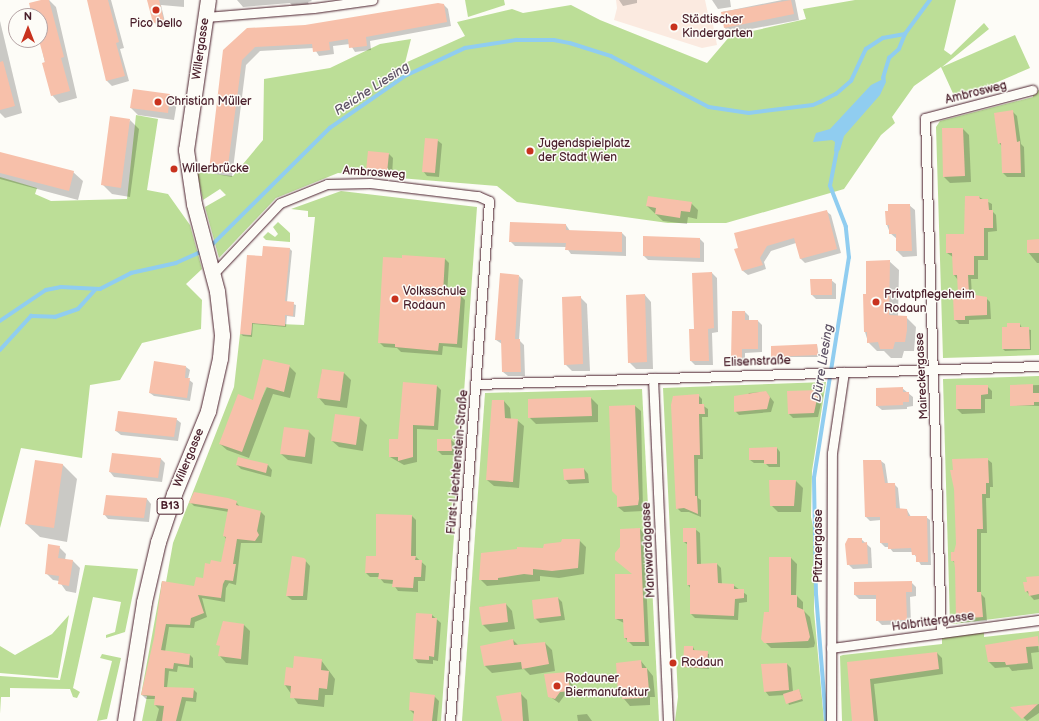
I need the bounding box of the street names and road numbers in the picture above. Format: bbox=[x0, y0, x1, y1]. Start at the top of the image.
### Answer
street label: Willergasse bbox=[190, 17, 212, 81]
street label: Ambrosweg bbox=[944, 78, 1008, 108]
street label: Ambrosweg bbox=[342, 164, 406, 182]
street label: Maireckergasse bbox=[913, 332, 931, 420]
street label: Elisenstraße bbox=[723, 354, 791, 370]
street label: Fürst-Liechtenstein-Straße bbox=[445, 389, 471, 535]
street label: Willergasse bbox=[171, 426, 207, 490]
road number: B13 bbox=[156, 497, 184, 515]
street label: Manowardagasse bbox=[639, 502, 659, 598]
street label: Pfitznergasse bbox=[812, 509, 826, 583]
street label: Halbrittergasse bbox=[891, 609, 975, 635]

